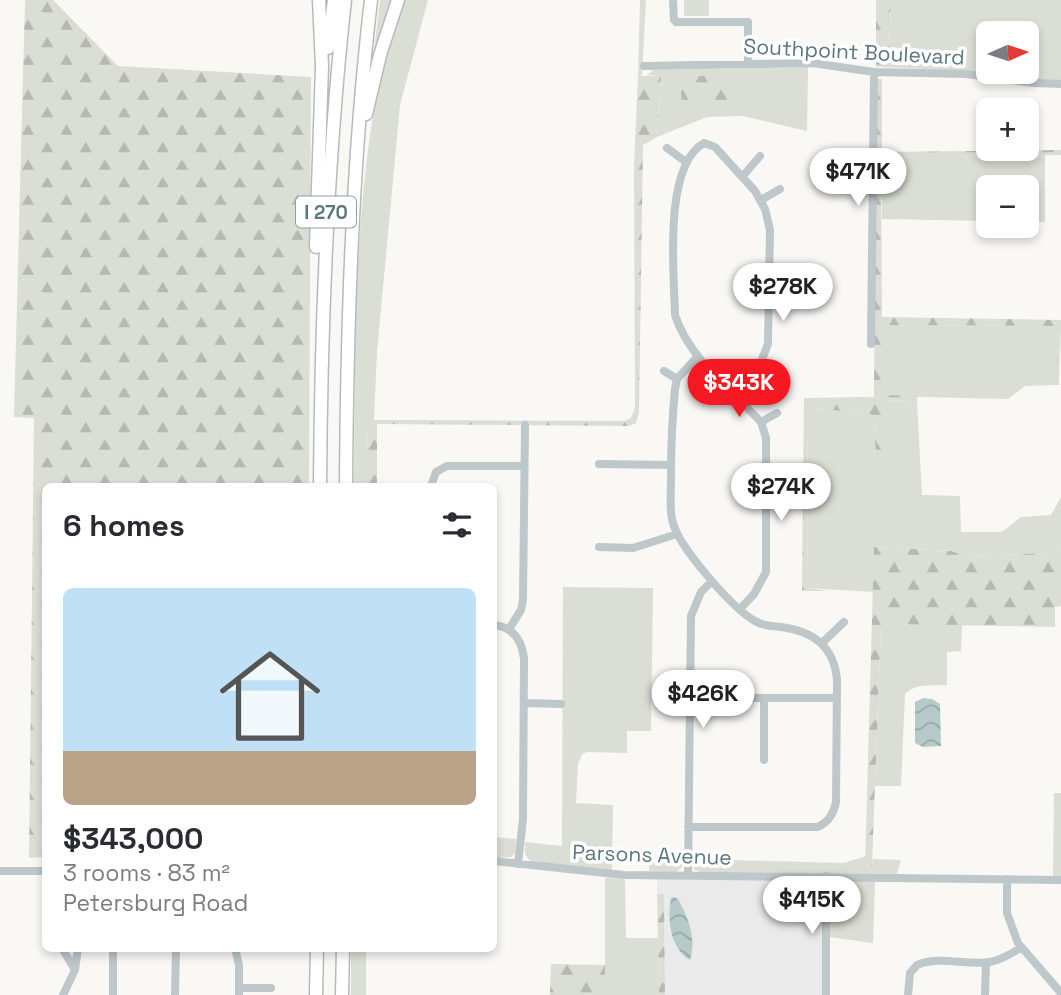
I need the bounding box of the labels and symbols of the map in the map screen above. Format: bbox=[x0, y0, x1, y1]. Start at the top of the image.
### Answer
north arrow bbox=[976, 21, 1040, 84]
street label: Southpoint Boulevard bbox=[743, 32, 965, 71]
pin: $471K bbox=[809, 148, 907, 208]
road number: I 270 bbox=[296, 196, 356, 228]
pin: $278K bbox=[734, 264, 832, 323]
pin: $343K bbox=[690, 360, 788, 419]
pin: $274K bbox=[732, 463, 830, 523]
pin: $426K bbox=[654, 670, 752, 730]
street label: Parsons Avenue bbox=[572, 838, 732, 871]
pin: $415K bbox=[763, 876, 861, 936]

